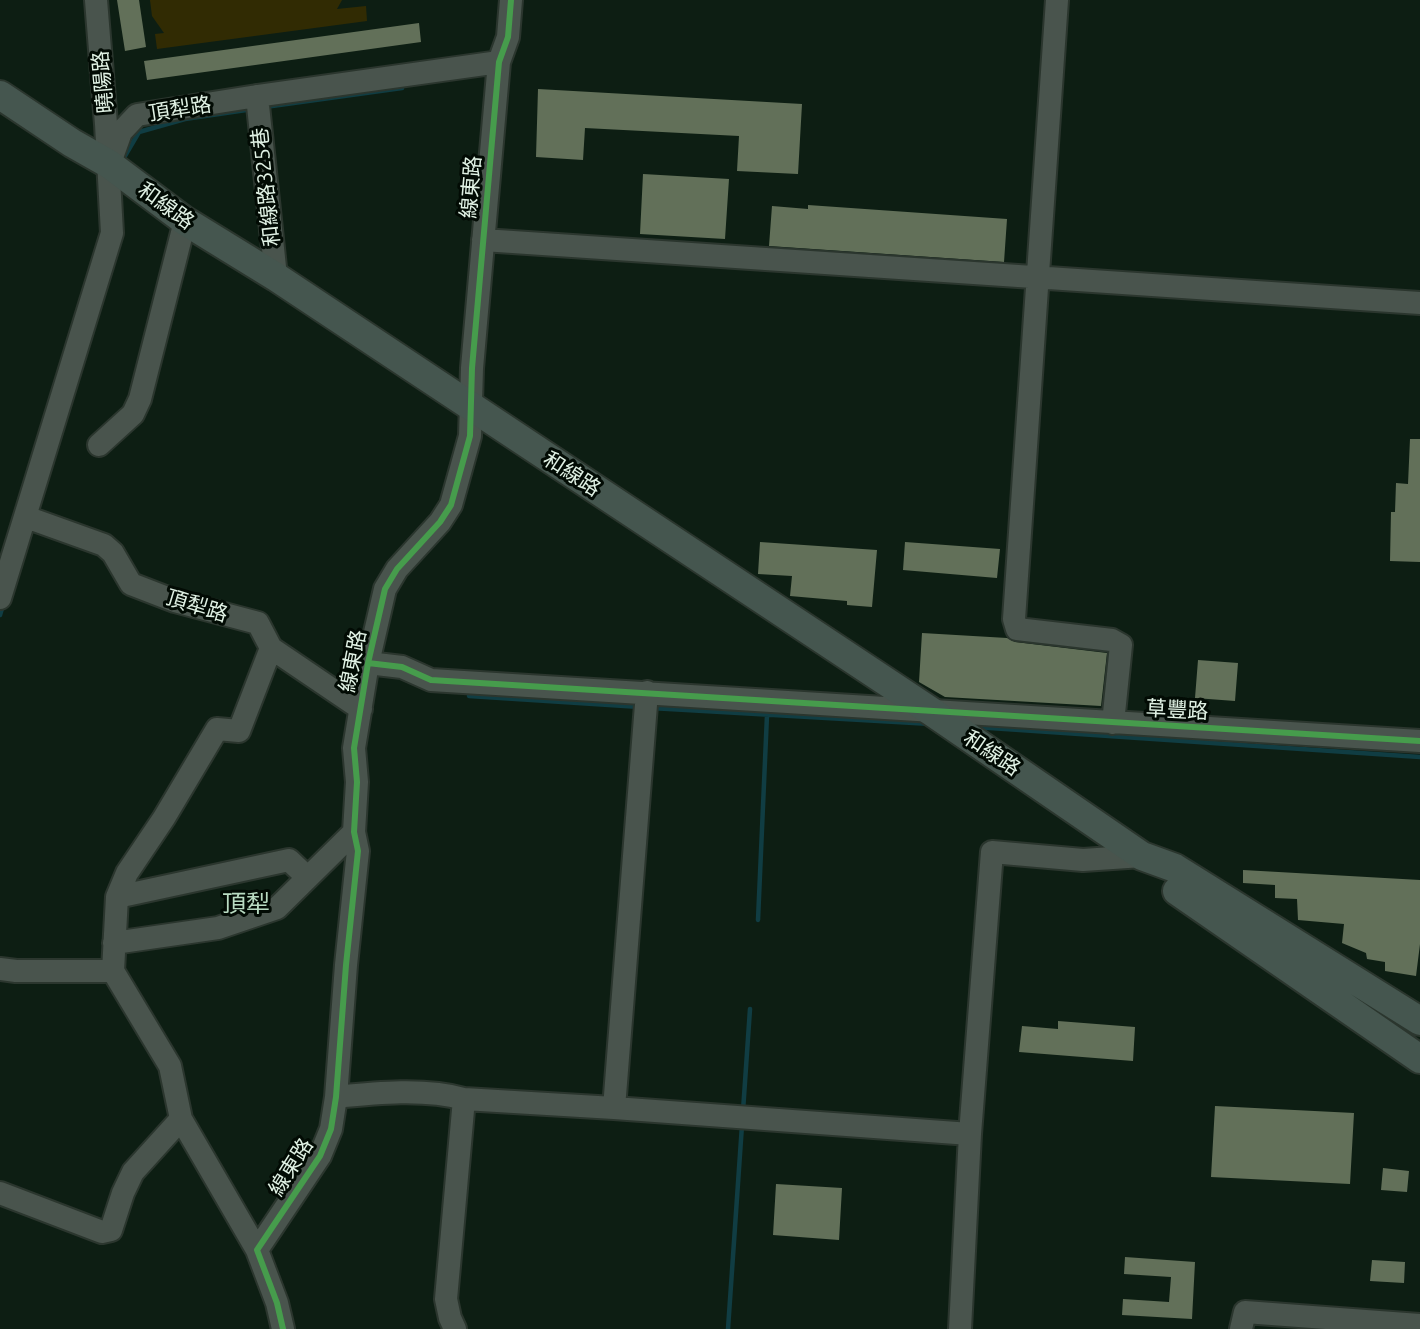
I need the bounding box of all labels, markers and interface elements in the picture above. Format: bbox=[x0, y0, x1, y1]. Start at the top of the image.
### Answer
street label: 曉陽路 bbox=[88, 50, 118, 114]
street label: 頂犁路 bbox=[147, 92, 213, 126]
street label: 和線路325巷 bbox=[247, 126, 285, 248]
street label: 線東路 bbox=[456, 155, 486, 219]
street label: 和線路 bbox=[133, 177, 199, 235]
street label: 和線路 bbox=[539, 446, 605, 502]
street label: 頂犁路 bbox=[163, 585, 231, 627]
street label: 線東路 bbox=[335, 628, 371, 694]
street label: 草豐路 bbox=[1145, 696, 1209, 724]
street label: 和線路 bbox=[959, 725, 1025, 781]
district label: 頂犁 bbox=[222, 890, 270, 918]
street label: 線東路 bbox=[264, 1134, 318, 1200]

